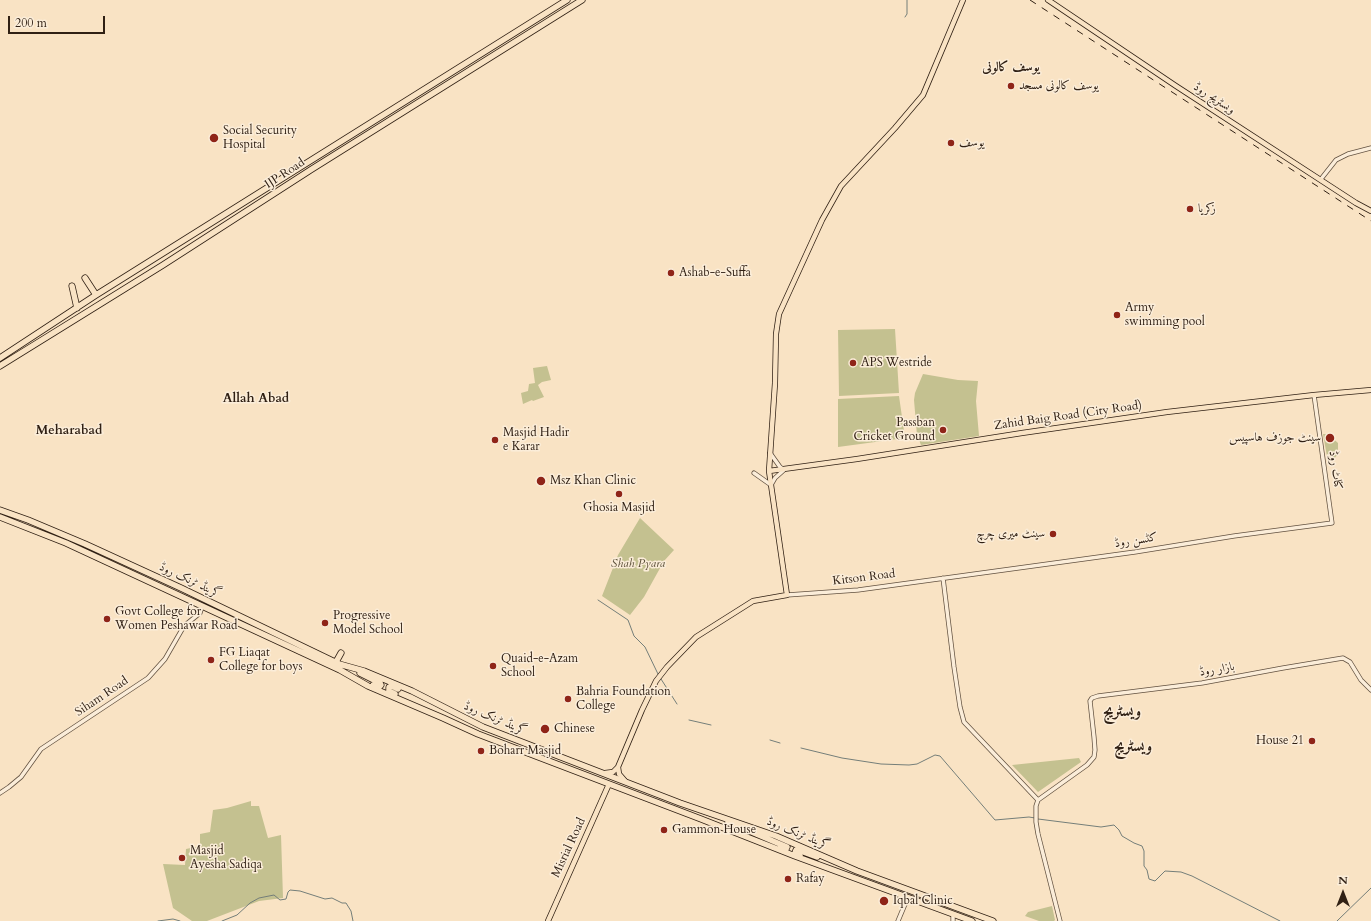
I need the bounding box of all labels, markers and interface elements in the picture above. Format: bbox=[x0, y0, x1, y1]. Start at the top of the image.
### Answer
scale bar bbox=[10, 8, 107, 34]
text: 200 m bbox=[15, 15, 47, 31]
district label: یوسف کالونی bbox=[982, 60, 1040, 76]
place label: یوسف کالونی مسجد bbox=[1019, 79, 1099, 93]
street label: ویسٹریج روڈ bbox=[1190, 80, 1238, 118]
marker: یوسف کالونی مسجد bbox=[1006, 81, 1016, 91]
place label: Social Security Hospital bbox=[223, 124, 297, 152]
marker: Social Security Hospital bbox=[208, 132, 220, 144]
place label: یوسف bbox=[959, 136, 984, 150]
marker: یوسف bbox=[946, 138, 956, 148]
street label: IJP Road bbox=[262, 156, 308, 192]
place label: زکریا bbox=[1198, 202, 1216, 216]
marker: زکریا bbox=[1185, 204, 1195, 214]
place label: Ashab-e-Suffa bbox=[679, 266, 751, 280]
marker: Ashab-e-Suffa bbox=[666, 268, 676, 278]
place label: Army swimming pool bbox=[1125, 301, 1205, 329]
marker: Army swimming pool bbox=[1112, 310, 1122, 320]
place label: APS Westride bbox=[861, 356, 932, 370]
marker: APS Westride bbox=[848, 358, 858, 368]
district label: Allah Abad bbox=[223, 391, 289, 407]
street label: Zahid Baig Road (City Road) bbox=[993, 398, 1143, 434]
place label: Passban Cricket Ground bbox=[854, 416, 935, 444]
district label: Meharabad bbox=[36, 423, 102, 439]
marker: Passban Cricket Ground bbox=[938, 425, 948, 435]
place label: Masjid Hadir e Karar bbox=[503, 426, 569, 454]
place label: سینٹ جوزف ہاسپیس bbox=[1229, 431, 1321, 445]
marker: سینٹ جوزف ہاسپیس bbox=[1324, 432, 1336, 444]
marker: Masjid Hadir e Karar bbox=[490, 435, 500, 445]
street label: کناٹ روڈ bbox=[1325, 450, 1345, 490]
place label: Msz Khan Clinic bbox=[550, 474, 636, 488]
marker: Msz Khan Clinic bbox=[535, 475, 547, 487]
marker: Ghosia Masjid bbox=[614, 489, 624, 499]
place label: Ghosia Masjid bbox=[583, 501, 655, 515]
place label: سینٹ میری چرچ bbox=[976, 527, 1045, 541]
marker: سینٹ میری چرچ bbox=[1048, 529, 1058, 539]
street label: کٹسن روڈ bbox=[1114, 531, 1158, 551]
park label: Shah Pyara bbox=[611, 557, 665, 571]
street label: گرینڈ ٹرنک روڈ bbox=[157, 560, 223, 602]
street label: Kitson Road bbox=[832, 567, 896, 589]
place label: Govt College for Women Peshawar Road bbox=[115, 605, 237, 633]
place label: Progressive Model School bbox=[333, 609, 403, 637]
marker: Govt College for Women Peshawar Road bbox=[102, 614, 112, 624]
marker: Progressive Model School bbox=[320, 618, 330, 628]
place label: FG Liaqat College for boys bbox=[219, 646, 303, 674]
place label: Quaid-e-Azam School bbox=[501, 652, 578, 680]
marker: FG Liaqat College for boys bbox=[206, 655, 216, 665]
street label: بازار روڈ bbox=[1198, 660, 1236, 680]
marker: Quaid-e-Azam School bbox=[488, 661, 498, 671]
street label: Siham Road bbox=[73, 674, 131, 720]
place label: Bahria Foundation College bbox=[576, 685, 671, 713]
marker: Bahria Foundation College bbox=[563, 694, 573, 704]
street label: گرینڈ ٹرنک روڈ bbox=[461, 699, 529, 739]
district label: ویسٹریج bbox=[1103, 702, 1141, 722]
place label: Chinese bbox=[554, 722, 595, 736]
marker: Chinese bbox=[539, 723, 551, 735]
place label: House 21 bbox=[1256, 734, 1304, 748]
marker: House 21 bbox=[1307, 736, 1317, 746]
district label: ویسٹریج bbox=[1114, 737, 1152, 757]
place label: Boharr Masjid bbox=[489, 744, 561, 758]
marker: Boharr Masjid bbox=[476, 746, 486, 756]
street label: گرینڈ ٹرنک روڈ bbox=[764, 815, 832, 853]
street label: Misrial Road bbox=[549, 816, 589, 880]
place label: Gammon House bbox=[672, 823, 756, 837]
marker: Gammon House bbox=[659, 825, 669, 835]
place label: Masjid Ayesha Sadiqa bbox=[190, 844, 262, 872]
marker: Masjid Ayesha Sadiqa bbox=[177, 853, 187, 863]
place label: Rafay bbox=[796, 872, 825, 886]
north arrow bbox=[1323, 873, 1363, 913]
text: N bbox=[1338, 873, 1348, 888]
marker: Rafay bbox=[783, 874, 793, 884]
place label: Iqbal Clinic bbox=[893, 894, 953, 908]
marker: Iqbal Clinic bbox=[878, 895, 890, 907]

